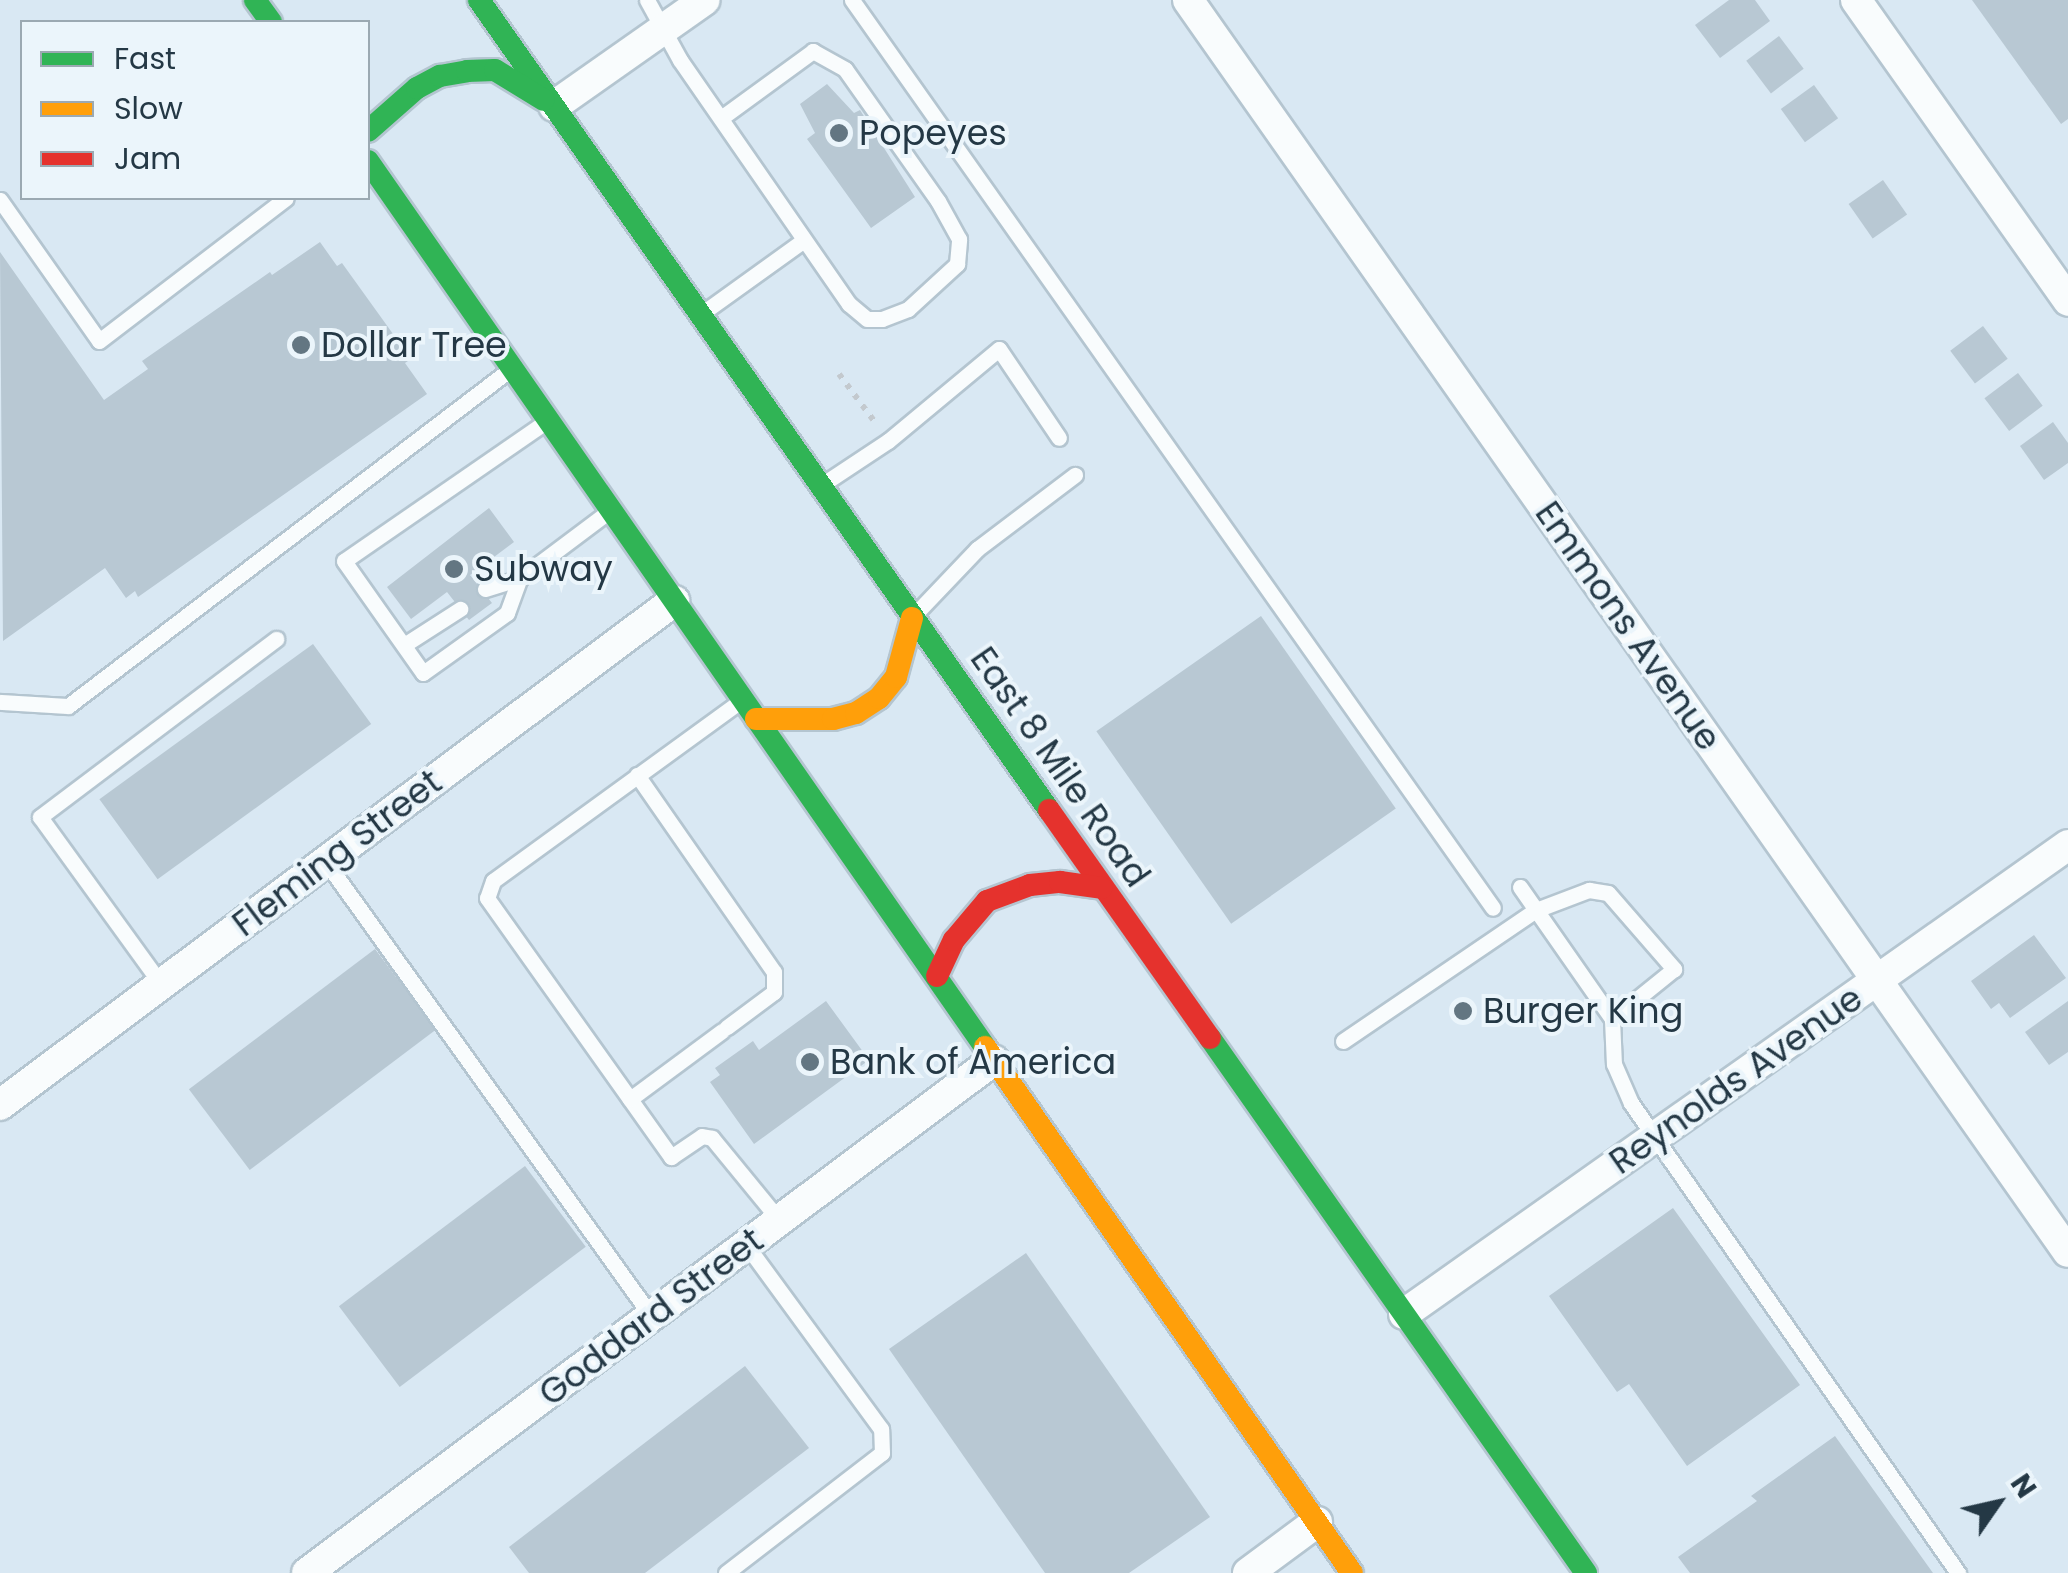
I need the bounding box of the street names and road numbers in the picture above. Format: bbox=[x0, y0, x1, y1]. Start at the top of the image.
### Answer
street label: Emmons Avenue bbox=[1527, 494, 1729, 758]
street label: East 8 Mile Road bbox=[962, 639, 1158, 895]
street label: Fleming Street bbox=[224, 761, 450, 945]
street label: Reynolds Avenue bbox=[1602, 977, 1870, 1183]
street label: Goddard Street bbox=[531, 1219, 771, 1415]

